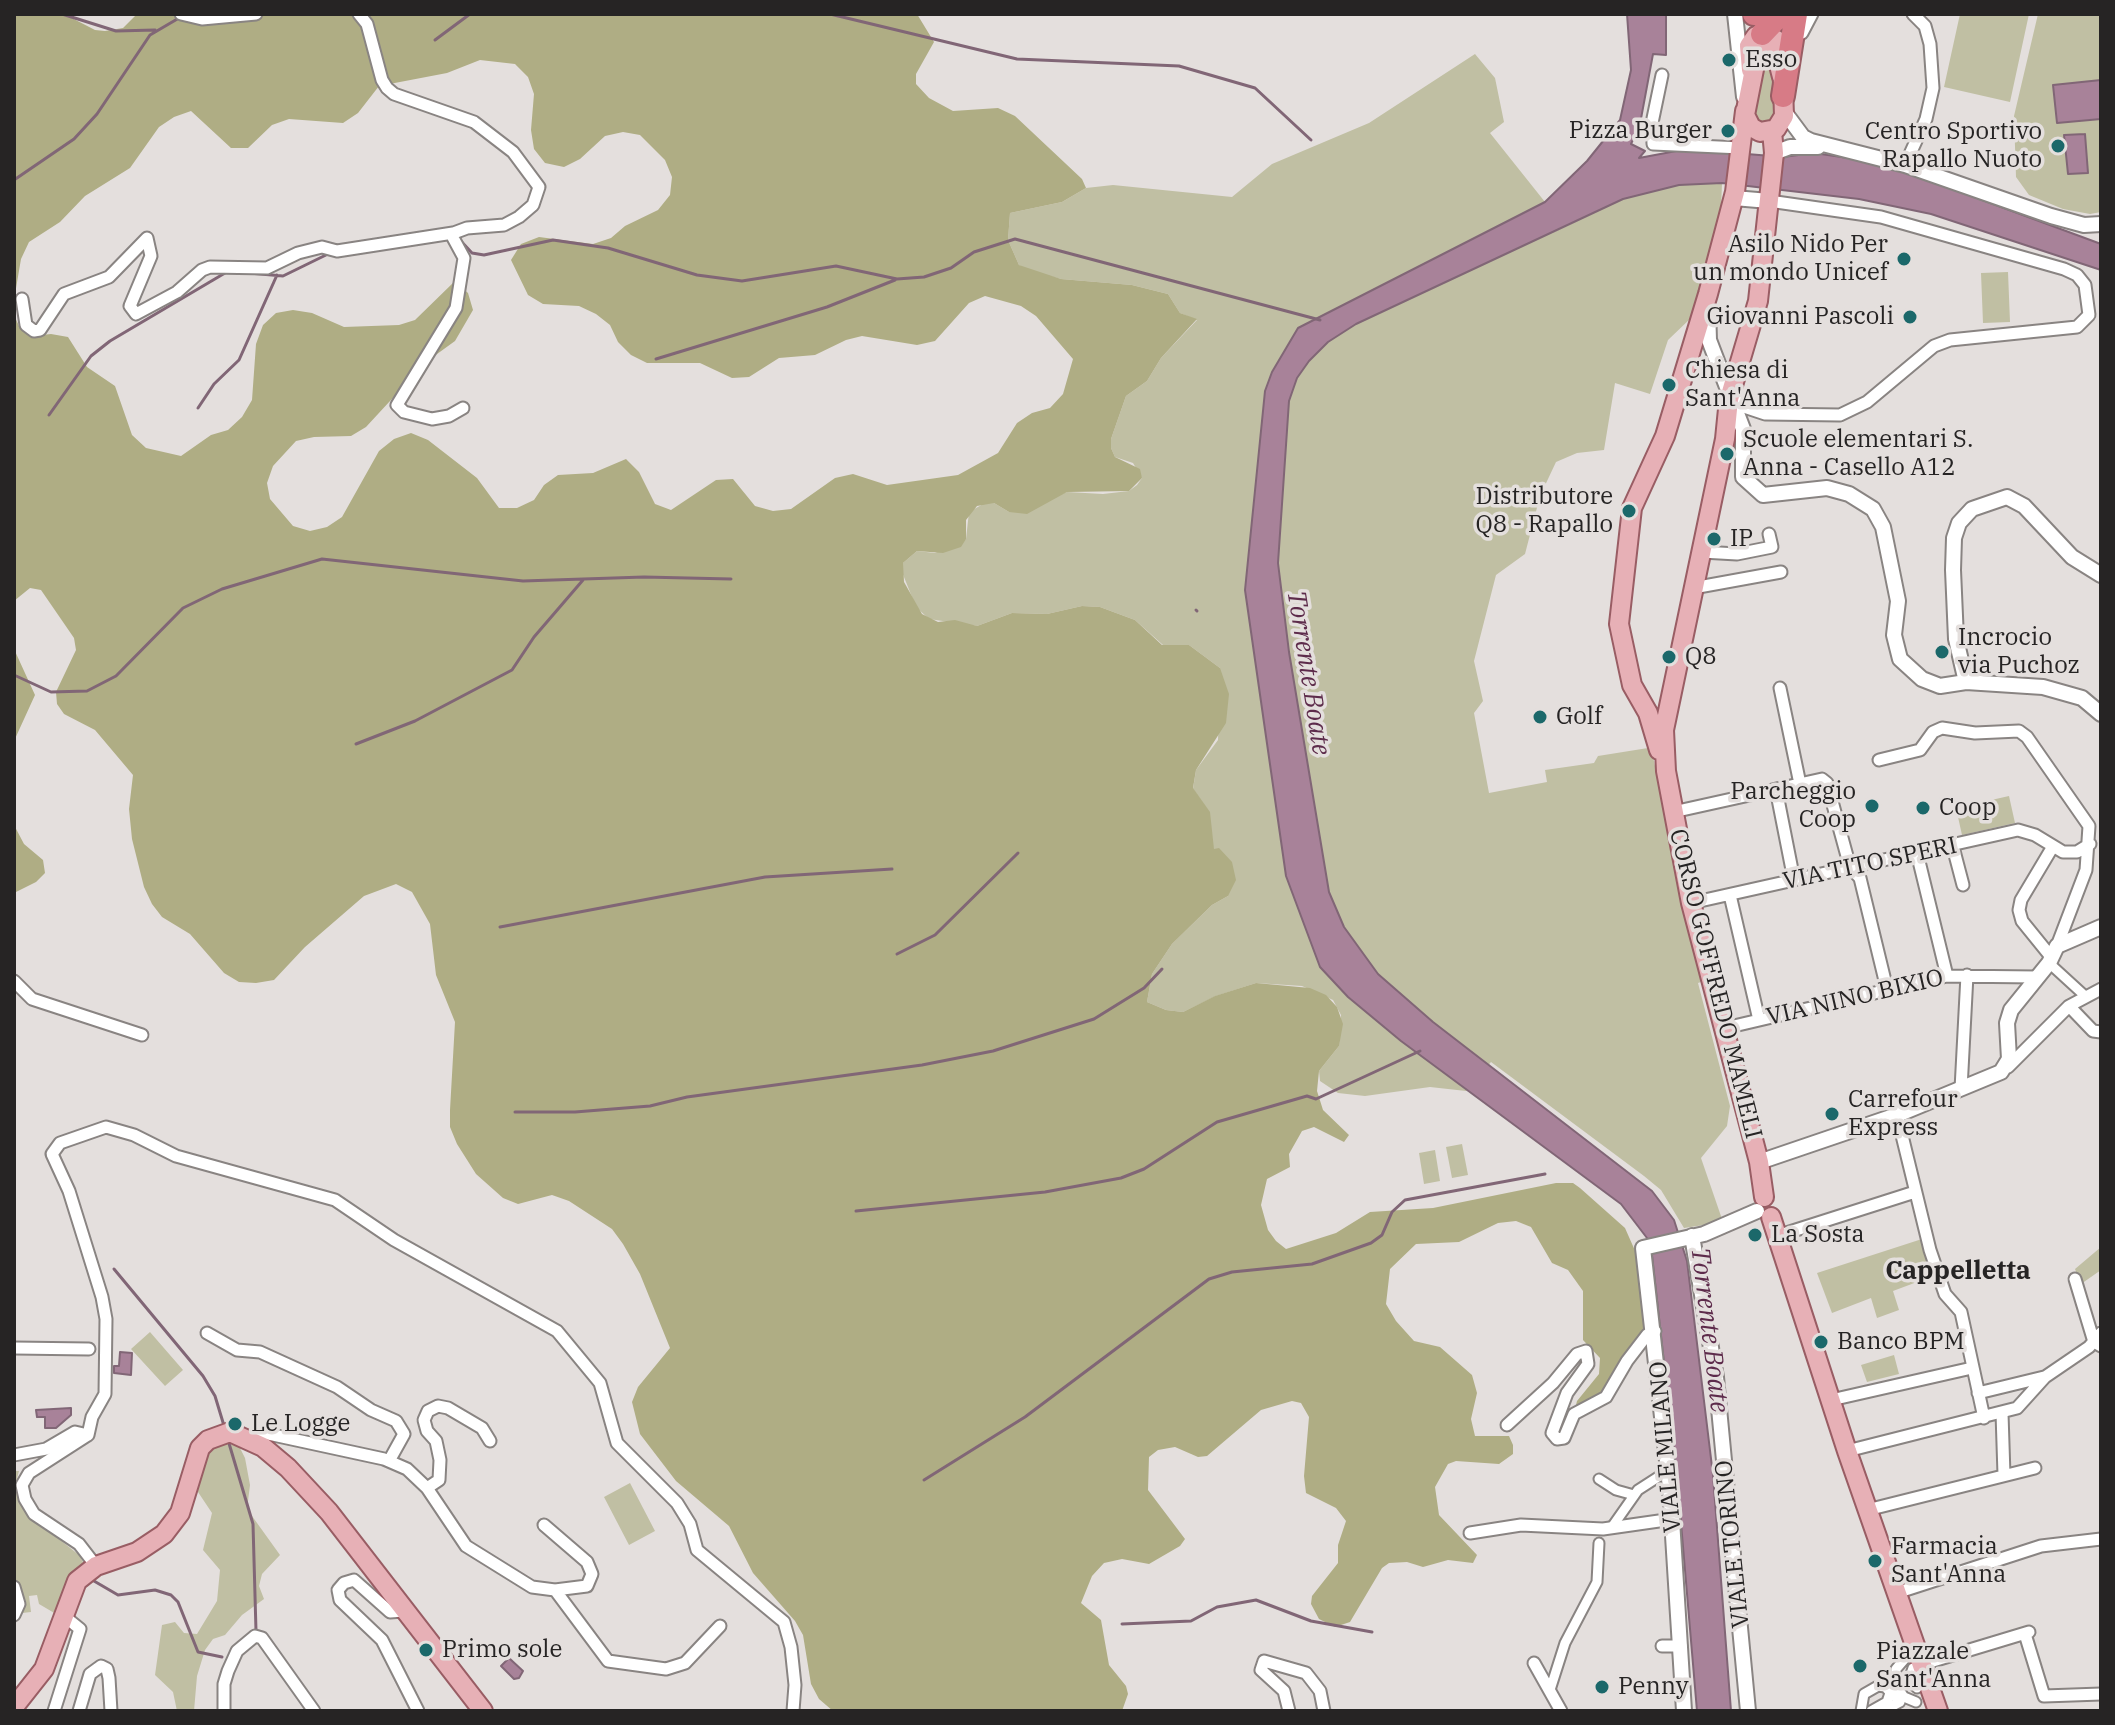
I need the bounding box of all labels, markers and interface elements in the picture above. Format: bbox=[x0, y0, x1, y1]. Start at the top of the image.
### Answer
place label: Esso bbox=[1745, 46, 1797, 74]
marker: Esso bbox=[1720, 51, 1738, 69]
place label: Pizza Burger bbox=[1569, 117, 1712, 145]
place label: Centro Sportivo Rapallo Nuoto bbox=[1865, 118, 2042, 174]
marker: Pizza Burger bbox=[1719, 122, 1737, 140]
marker: Centro Sportivo Rapallo Nuoto bbox=[2049, 137, 2067, 155]
place label: Asilo Nido Per un mondo Unicef bbox=[1693, 231, 1888, 287]
marker: Asilo Nido Per un mondo Unicef bbox=[1895, 250, 1913, 268]
place label: Giovanni Pascoli bbox=[1707, 303, 1894, 331]
marker: Giovanni Pascoli bbox=[1901, 308, 1919, 326]
place label: Chiesa di Sant'Anna bbox=[1685, 357, 1800, 413]
marker: Chiesa di Sant'Anna bbox=[1660, 376, 1678, 394]
place label: Scuole elementari S. Anna - Casello A12 bbox=[1743, 426, 1973, 482]
marker: Scuole elementari S. Anna - Casello A12 bbox=[1718, 445, 1736, 463]
place label: Distributore Q8 - Rapallo bbox=[1476, 483, 1613, 539]
marker: Distributore Q8 - Rapallo bbox=[1620, 502, 1638, 520]
place label: IP bbox=[1730, 525, 1753, 553]
marker: IP bbox=[1705, 530, 1723, 548]
water label: Torrente Boate bbox=[1280, 588, 1336, 758]
place label: Incrocio via Puchoz bbox=[1958, 624, 2080, 680]
place label: Q8 bbox=[1685, 643, 1717, 671]
marker: Incrocio via Puchoz bbox=[1933, 643, 1951, 661]
marker: Q8 bbox=[1660, 648, 1678, 666]
place label: Golf bbox=[1556, 703, 1602, 731]
marker: Golf bbox=[1531, 708, 1549, 726]
place label: Parcheggio Coop bbox=[1730, 778, 1856, 834]
place label: Coop bbox=[1939, 794, 1996, 822]
marker: Parcheggio Coop bbox=[1863, 797, 1881, 815]
marker: Coop bbox=[1914, 799, 1932, 817]
street label: CORSO GOFFREDO MAMELI bbox=[1663, 826, 1767, 1142]
street label: VIA TITO SPERI bbox=[1780, 831, 1960, 897]
street label: VIA NINO BIXIO bbox=[1764, 964, 1946, 1032]
place label: Carrefour Express bbox=[1848, 1086, 1958, 1142]
marker: Carrefour Express bbox=[1823, 1105, 1841, 1123]
place label: La Sosta bbox=[1771, 1221, 1865, 1249]
marker: La Sosta bbox=[1746, 1226, 1764, 1244]
water label: Torrente Boate bbox=[1683, 1246, 1735, 1414]
district label: Cappelletta bbox=[1885, 1255, 2031, 1287]
place label: Banco BPM bbox=[1837, 1328, 1965, 1356]
marker: Banco BPM bbox=[1812, 1333, 1830, 1351]
street label: VIALE MILANO bbox=[1644, 1360, 1688, 1534]
place label: Le Logge bbox=[251, 1410, 350, 1438]
marker: Le Logge bbox=[226, 1415, 244, 1433]
street label: VIALE TORINO bbox=[1710, 1459, 1756, 1629]
place label: Farmacia Sant'Anna bbox=[1891, 1533, 2006, 1589]
marker: Farmacia Sant'Anna bbox=[1866, 1552, 1884, 1570]
place label: Primo sole bbox=[442, 1636, 562, 1664]
place label: Piazzale Sant'Anna bbox=[1876, 1638, 1991, 1694]
marker: Primo sole bbox=[417, 1641, 435, 1659]
marker: Piazzale Sant'Anna bbox=[1851, 1657, 1869, 1675]
place label: Penny bbox=[1618, 1673, 1689, 1701]
marker: Penny bbox=[1593, 1678, 1611, 1696]

